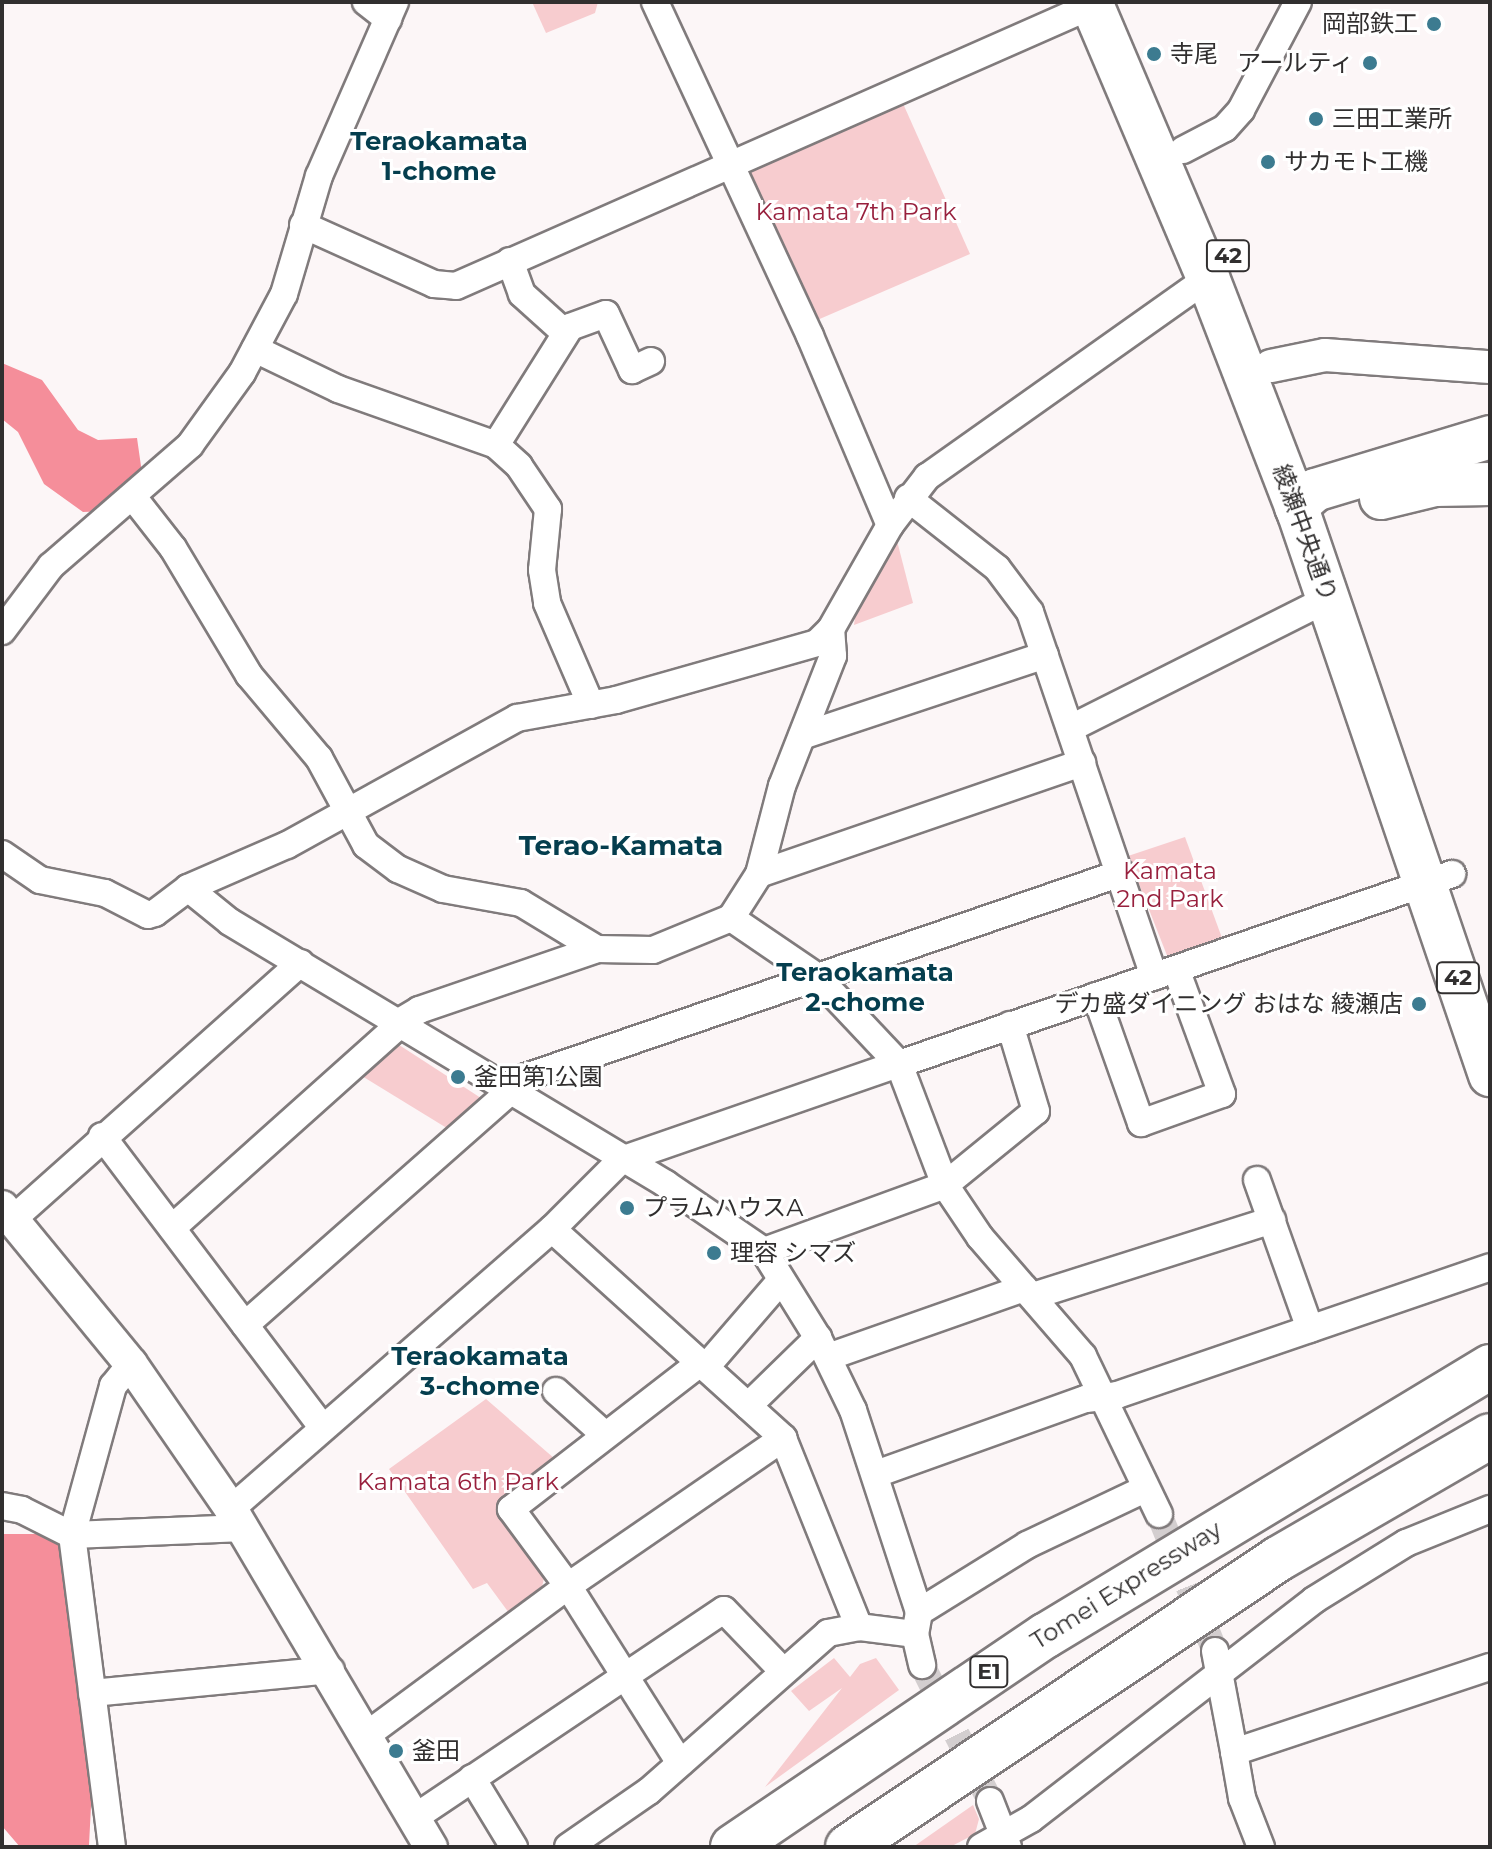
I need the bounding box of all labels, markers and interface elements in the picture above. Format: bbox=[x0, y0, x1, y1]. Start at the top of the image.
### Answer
place label: 岡部鉄工 bbox=[1322, 10, 1418, 38]
marker: 岡部鉄工 bbox=[1425, 15, 1443, 33]
place label: 寺尾 bbox=[1170, 40, 1218, 68]
marker: 寺尾 bbox=[1145, 45, 1163, 63]
place label: アールティ bbox=[1235, 49, 1354, 77]
marker: アールティ bbox=[1361, 54, 1379, 72]
place label: 三田工業所 bbox=[1332, 105, 1452, 133]
marker: 三田工業所 bbox=[1307, 110, 1325, 128]
district label: Teraokamata 1-chome bbox=[350, 126, 528, 188]
place label: サカモト工機 bbox=[1284, 148, 1428, 176]
marker: サカモト工機 bbox=[1259, 153, 1277, 171]
park label: Kamata 7th Park bbox=[755, 198, 957, 226]
road number: 42 bbox=[1204, 238, 1252, 274]
street label: 綾瀬中央通り bbox=[1267, 460, 1343, 606]
district label: Terao-Kamata bbox=[519, 828, 723, 862]
park label: Kamata 2nd Park bbox=[1116, 857, 1224, 913]
district label: Teraokamata 2-chome bbox=[776, 957, 954, 1018]
road number: 42 bbox=[1434, 960, 1482, 996]
place label: デカ盛ダイニング おはな 綾瀬店 bbox=[1054, 990, 1403, 1018]
marker: デカ盛ダイニング おはな 綾瀬店 bbox=[1410, 995, 1428, 1013]
place label: 釜田第1公園 bbox=[474, 1063, 603, 1091]
marker: 釜田第1公園 bbox=[449, 1068, 467, 1086]
place label: プラムハウスA bbox=[643, 1194, 804, 1222]
marker: プラムハウスA bbox=[618, 1199, 636, 1217]
place label: 理容 シマズ bbox=[730, 1239, 856, 1267]
marker: 理容 シマズ bbox=[705, 1244, 723, 1262]
district label: Teraokamata 3-chome bbox=[391, 1341, 569, 1402]
park label: Kamata 6th Park bbox=[357, 1468, 559, 1496]
street label: Tomei Expressway bbox=[1025, 1515, 1227, 1655]
road number: E1 bbox=[969, 1654, 1009, 1690]
place label: 釜田 bbox=[412, 1737, 460, 1765]
marker: 釜田 bbox=[387, 1742, 405, 1760]

